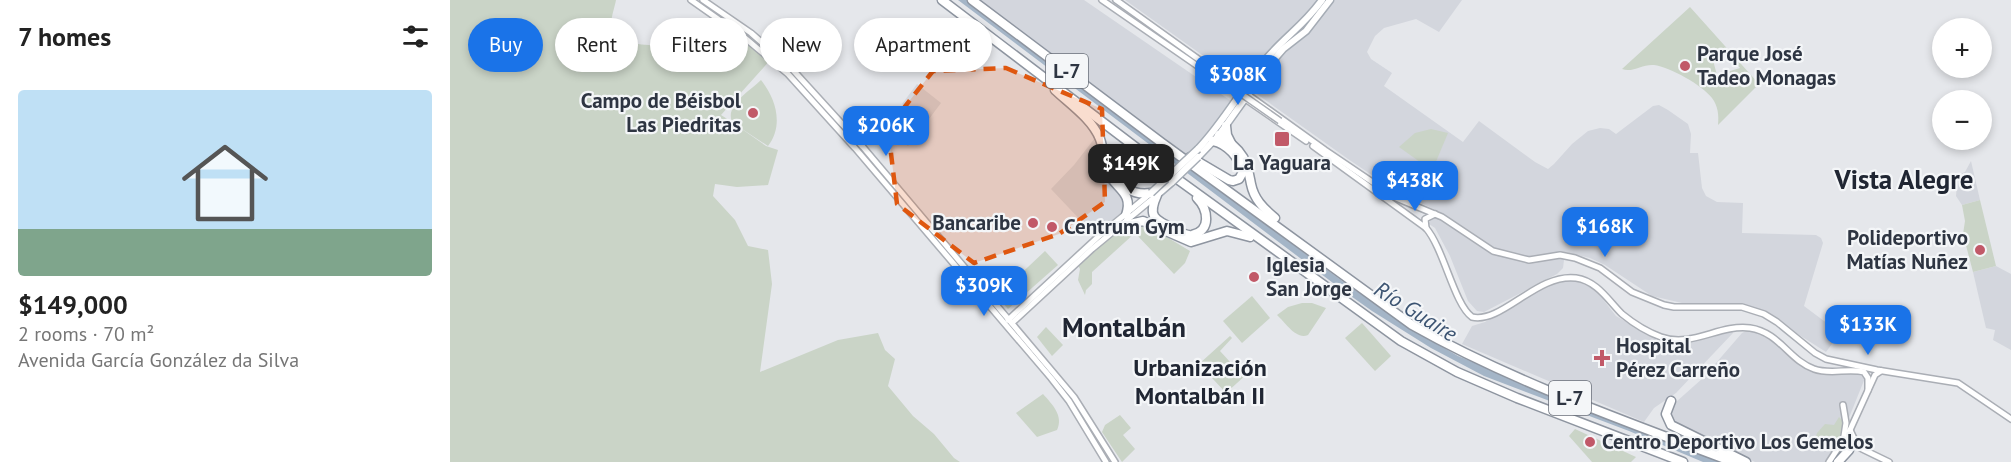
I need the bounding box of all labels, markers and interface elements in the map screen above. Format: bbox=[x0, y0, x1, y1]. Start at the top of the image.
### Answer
chip: Buy bbox=[468, 18, 543, 72]
chip: Rent bbox=[555, 18, 638, 72]
chip: Filters bbox=[650, 18, 748, 72]
chip: New bbox=[760, 18, 842, 72]
chip: Apartment bbox=[854, 18, 992, 72]
map controls bbox=[1932, 18, 1992, 150]
button: + bbox=[1932, 18, 1992, 78]
text: 7 homes bbox=[18, 20, 111, 53]
icon: filters bbox=[399, 20, 432, 53]
place label: Parque José Tadeo Monagas bbox=[1697, 40, 1836, 91]
road number: L-7 bbox=[1046, 54, 1088, 88]
pin: $308K bbox=[1196, 55, 1280, 106]
marker: Parque José Tadeo Monagas bbox=[1678, 59, 1692, 73]
text: $308K bbox=[1209, 61, 1267, 87]
place label: Campo de Béisbol Las Piedritas bbox=[581, 87, 742, 138]
button: − bbox=[1932, 90, 1992, 150]
marker: Campo de Béisbol Las Piedritas bbox=[746, 106, 760, 120]
pin: $206K bbox=[844, 106, 928, 157]
text: $206K bbox=[857, 112, 915, 138]
icon: home bbox=[171, 129, 279, 237]
marker: La Yaguara bbox=[1273, 130, 1291, 148]
pin: $149K bbox=[1089, 144, 1173, 195]
place label: La Yaguara bbox=[1233, 149, 1331, 176]
text: $149K bbox=[1102, 150, 1160, 176]
pin: $438K bbox=[1373, 161, 1457, 212]
district label: Vista Alegre bbox=[1834, 162, 1974, 196]
text: $438K bbox=[1386, 167, 1444, 193]
pin: $168K bbox=[1563, 207, 1647, 258]
place label: Bancaribe bbox=[932, 209, 1021, 236]
place label: Centrum Gym bbox=[1064, 213, 1185, 240]
text: $168K bbox=[1576, 213, 1634, 239]
marker: Bancaribe bbox=[1026, 216, 1040, 230]
marker: Centrum Gym bbox=[1045, 220, 1059, 234]
place label: Polideportivo Matías Nuñez bbox=[1846, 224, 1968, 275]
marker: Polideportivo Matías Nuñez bbox=[1973, 243, 1987, 257]
place label: Iglesia San Jorge bbox=[1266, 251, 1352, 302]
pin: $309K bbox=[942, 266, 1026, 317]
marker: Iglesia San Jorge bbox=[1247, 270, 1261, 284]
text: $309K bbox=[955, 272, 1013, 298]
water label: Río Guaire bbox=[1369, 275, 1463, 348]
text: $149,000 bbox=[18, 288, 128, 321]
pin: $133K bbox=[1826, 305, 1910, 356]
district label: Montalbán bbox=[1062, 310, 1186, 344]
text: $133K bbox=[1839, 311, 1897, 337]
text: 2 rooms · 70 m² bbox=[18, 321, 154, 347]
place label: Hospital Pérez Carreño bbox=[1616, 332, 1740, 383]
text: Avenida García González da Silva bbox=[18, 347, 299, 373]
marker: Hospital Pérez Carreño bbox=[1593, 349, 1611, 367]
district label: Urbanización Montalbán II bbox=[1133, 352, 1267, 411]
road number: L-7 bbox=[1549, 381, 1591, 415]
place label: Centro Deportivo Los Gemelos bbox=[1602, 428, 1873, 455]
marker: Centro Deportivo Los Gemelos bbox=[1583, 435, 1597, 449]

